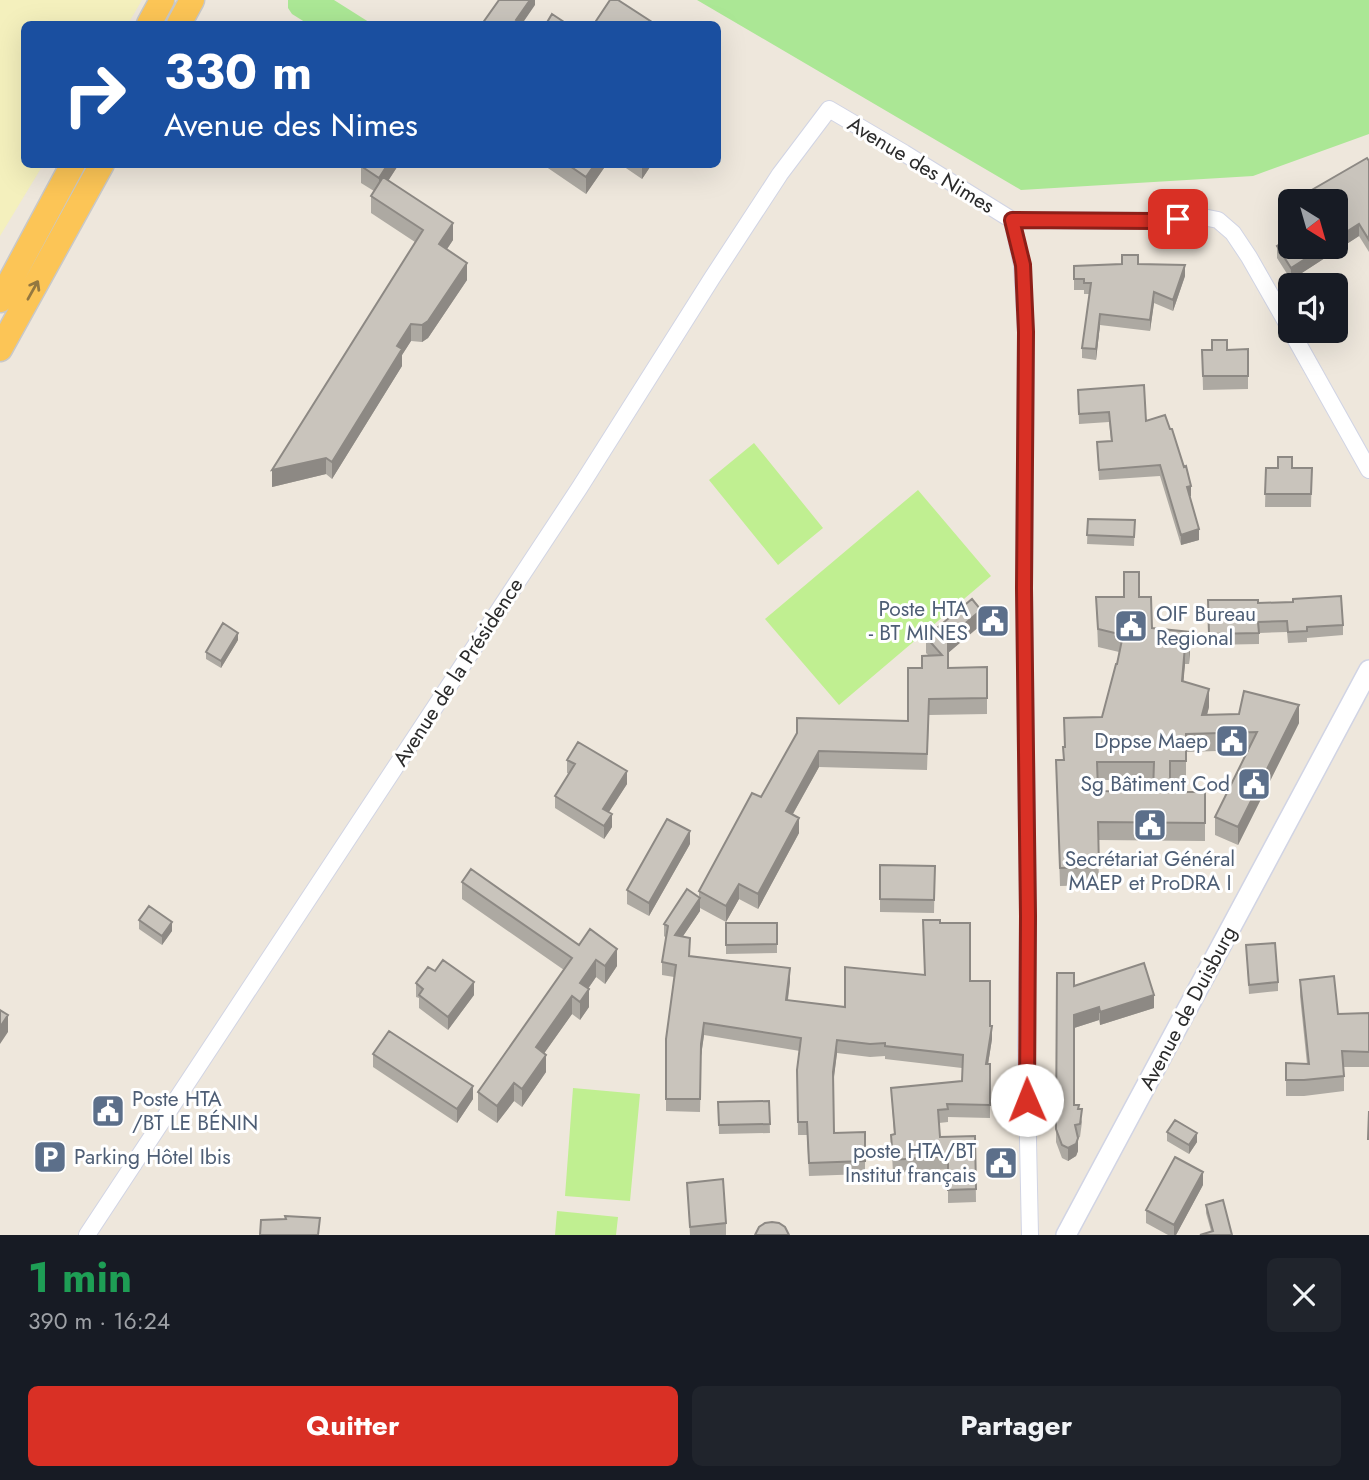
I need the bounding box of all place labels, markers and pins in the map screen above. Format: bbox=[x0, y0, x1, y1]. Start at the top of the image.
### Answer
pin bbox=[1148, 189, 1208, 249]
place label: Poste HTA - BT MINES bbox=[869, 594, 968, 648]
place label: OIF Bureau Regional bbox=[1156, 599, 1256, 653]
public building icon: Poste HTA - BT MINES bbox=[974, 602, 1012, 640]
public building icon: OIF Bureau Regional bbox=[1112, 607, 1150, 645]
public building icon: Dppse Maep bbox=[1213, 722, 1251, 760]
place label: Dppse Maep bbox=[1094, 726, 1208, 756]
public building icon: Sg Bâtiment Cod bbox=[1235, 765, 1273, 803]
place label: Sg Bâtiment Cod bbox=[1080, 769, 1230, 799]
public building icon: Secrétariat Général MAEP et ProDRA I bbox=[1131, 806, 1169, 844]
place label: Secrétariat Général MAEP et ProDRA I bbox=[1065, 844, 1235, 898]
place label: Poste HTA /BT LE BÉNIN bbox=[132, 1084, 258, 1138]
public building icon: Poste HTA /BT LE BÉNIN bbox=[89, 1092, 127, 1130]
place label: poste HTA/BT Institut français bbox=[845, 1136, 976, 1190]
parking icon: Parking Hôtel Ibis bbox=[31, 1138, 69, 1176]
place label: Parking Hôtel Ibis bbox=[74, 1142, 231, 1172]
public building icon: poste HTA/BT Institut français bbox=[982, 1144, 1020, 1182]

